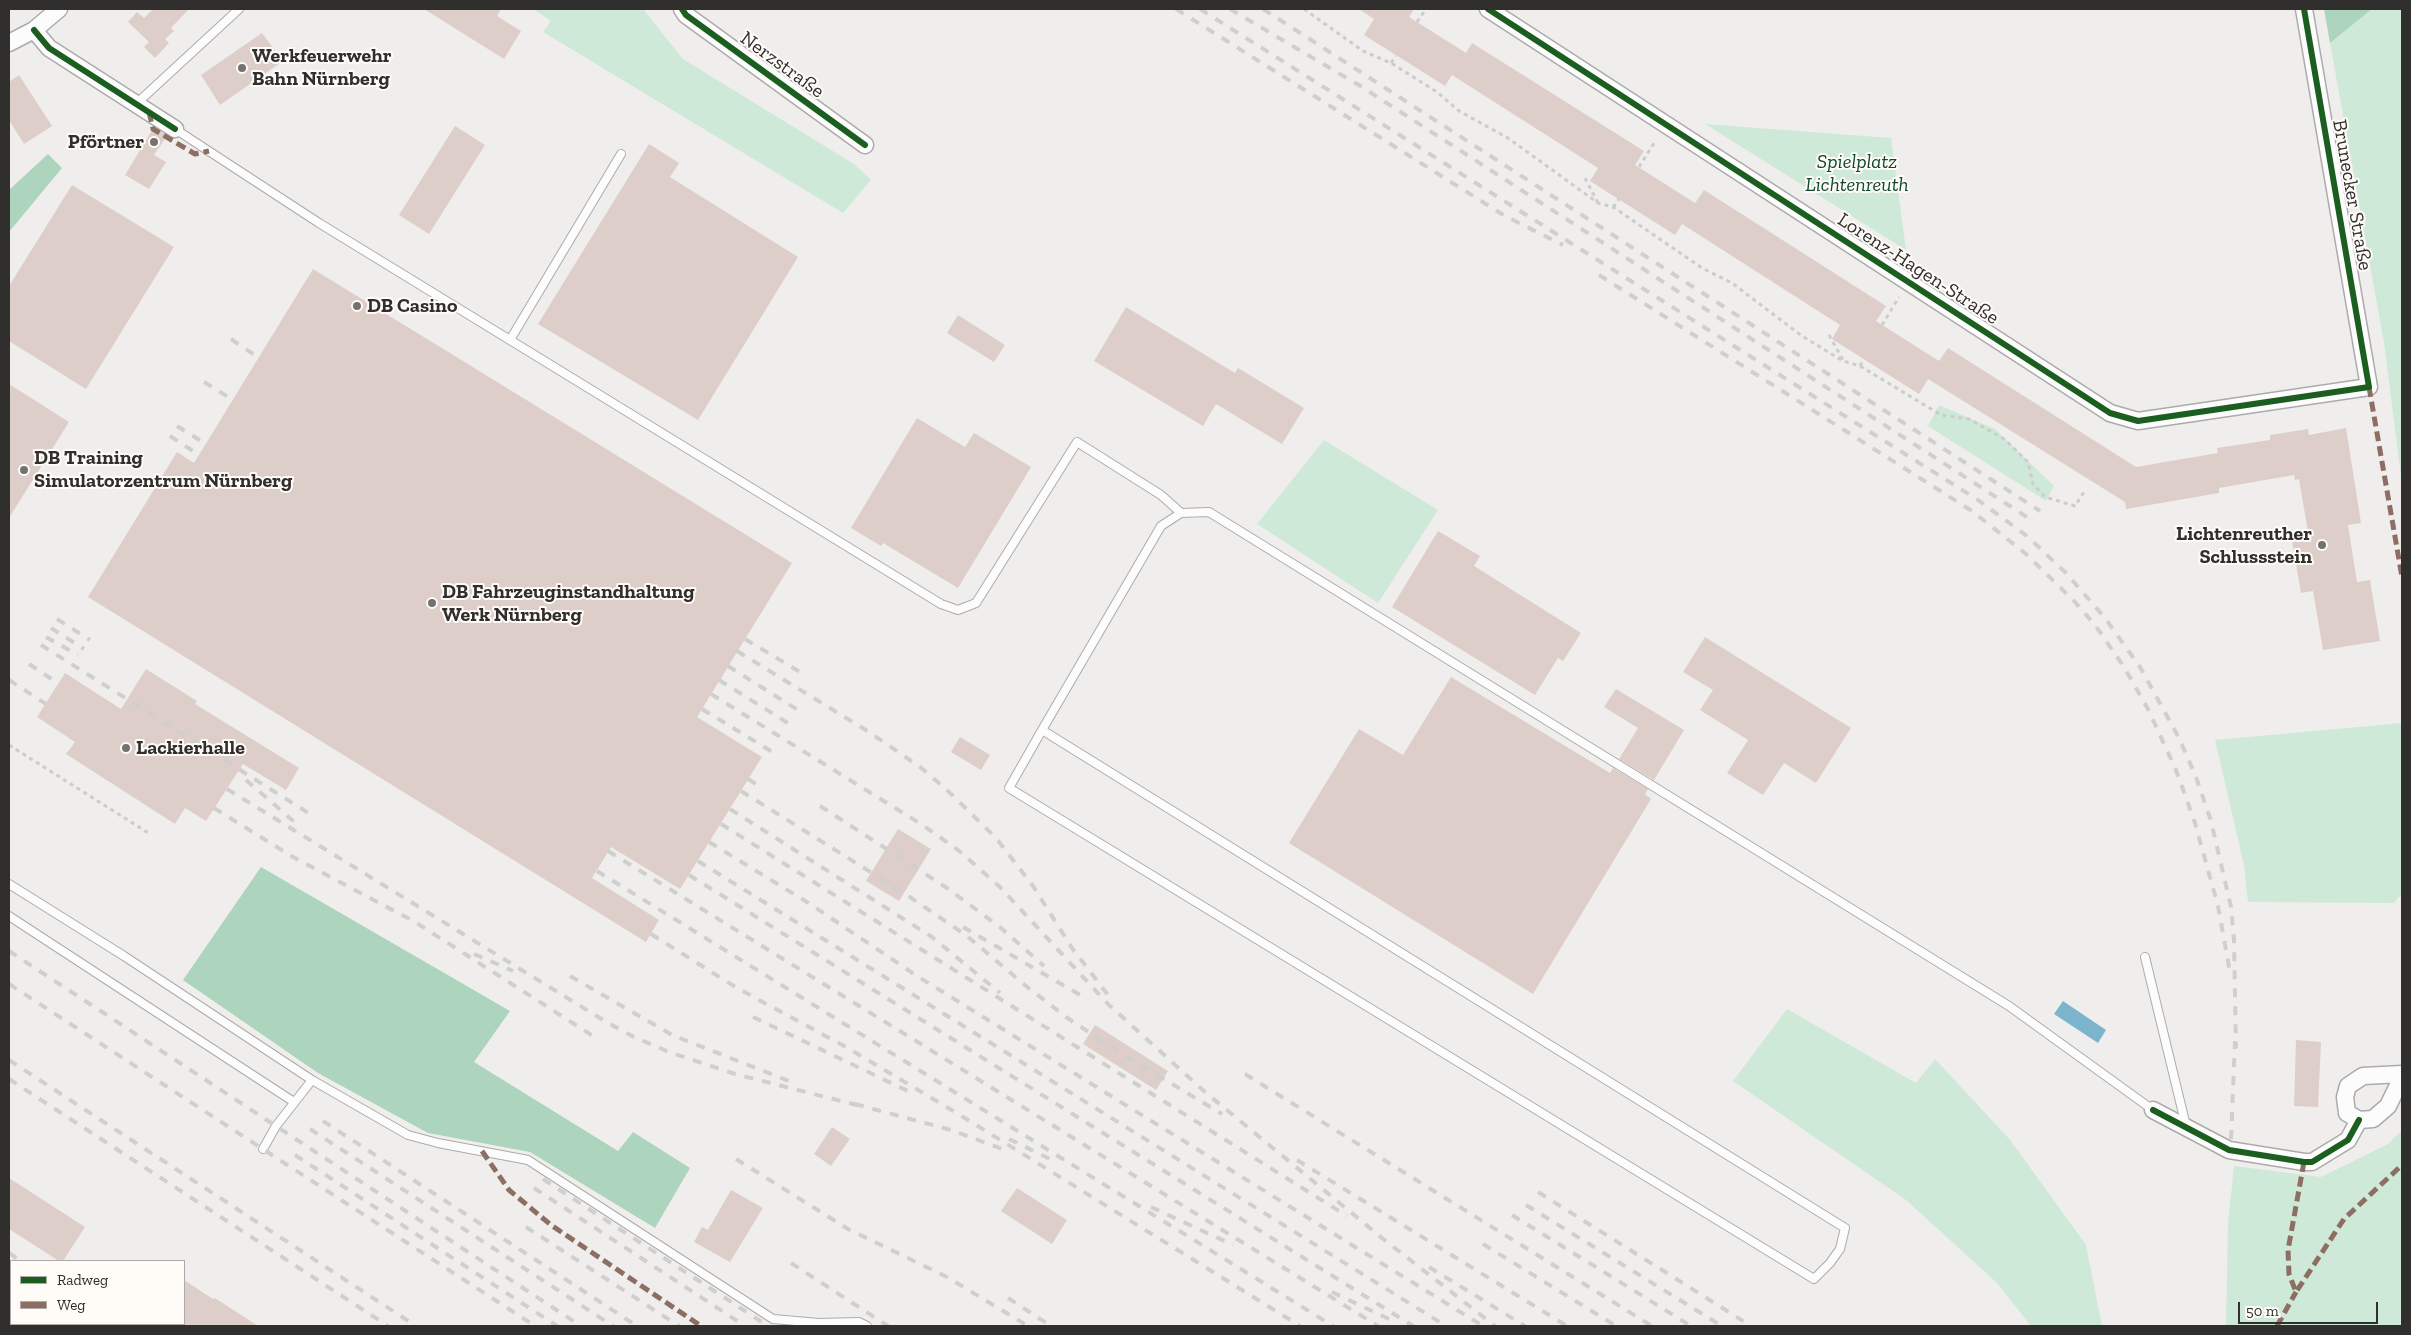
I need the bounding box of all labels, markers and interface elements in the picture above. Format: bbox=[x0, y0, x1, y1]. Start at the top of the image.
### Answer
street label: Nerzstraße bbox=[735, 26, 829, 104]
place label: Werkfeuerwehr Bahn Nürnberg bbox=[252, 44, 392, 91]
marker: Werkfeuerwehr Bahn Nürnberg bbox=[236, 62, 248, 74]
street label: Brunecker Straße bbox=[2327, 118, 2377, 272]
place label: Pförtner bbox=[68, 130, 144, 154]
marker: Pförtner bbox=[148, 136, 160, 148]
park label: Spielplatz Lichtenreuth bbox=[1805, 150, 1909, 197]
street label: Lorenz-Hagen-Straße bbox=[1833, 208, 2003, 330]
place label: DB Casino bbox=[367, 294, 457, 318]
marker: DB Casino bbox=[351, 300, 363, 312]
place label: DB Training Simulatorzentrum Nürnberg bbox=[34, 446, 292, 493]
marker: DB Training Simulatorzentrum Nürnberg bbox=[18, 464, 30, 476]
place label: Lichtenreuther Schlussstein bbox=[2176, 522, 2312, 569]
marker: Lichtenreuther Schlussstein bbox=[2316, 539, 2328, 551]
place label: DB Fahrzeuginstandhaltung Werk Nürnberg bbox=[442, 580, 695, 627]
marker: DB Fahrzeuginstandhaltung Werk Nürnberg bbox=[426, 597, 438, 609]
place label: Lackierhalle bbox=[136, 736, 245, 760]
marker: Lackierhalle bbox=[120, 742, 132, 754]
legend bbox=[10, 1260, 185, 1325]
text: Radweg bbox=[57, 1271, 108, 1289]
scale bar bbox=[2241, 1292, 2381, 1324]
text: Weg bbox=[57, 1296, 86, 1314]
text: 50 m bbox=[2246, 1302, 2279, 1320]

